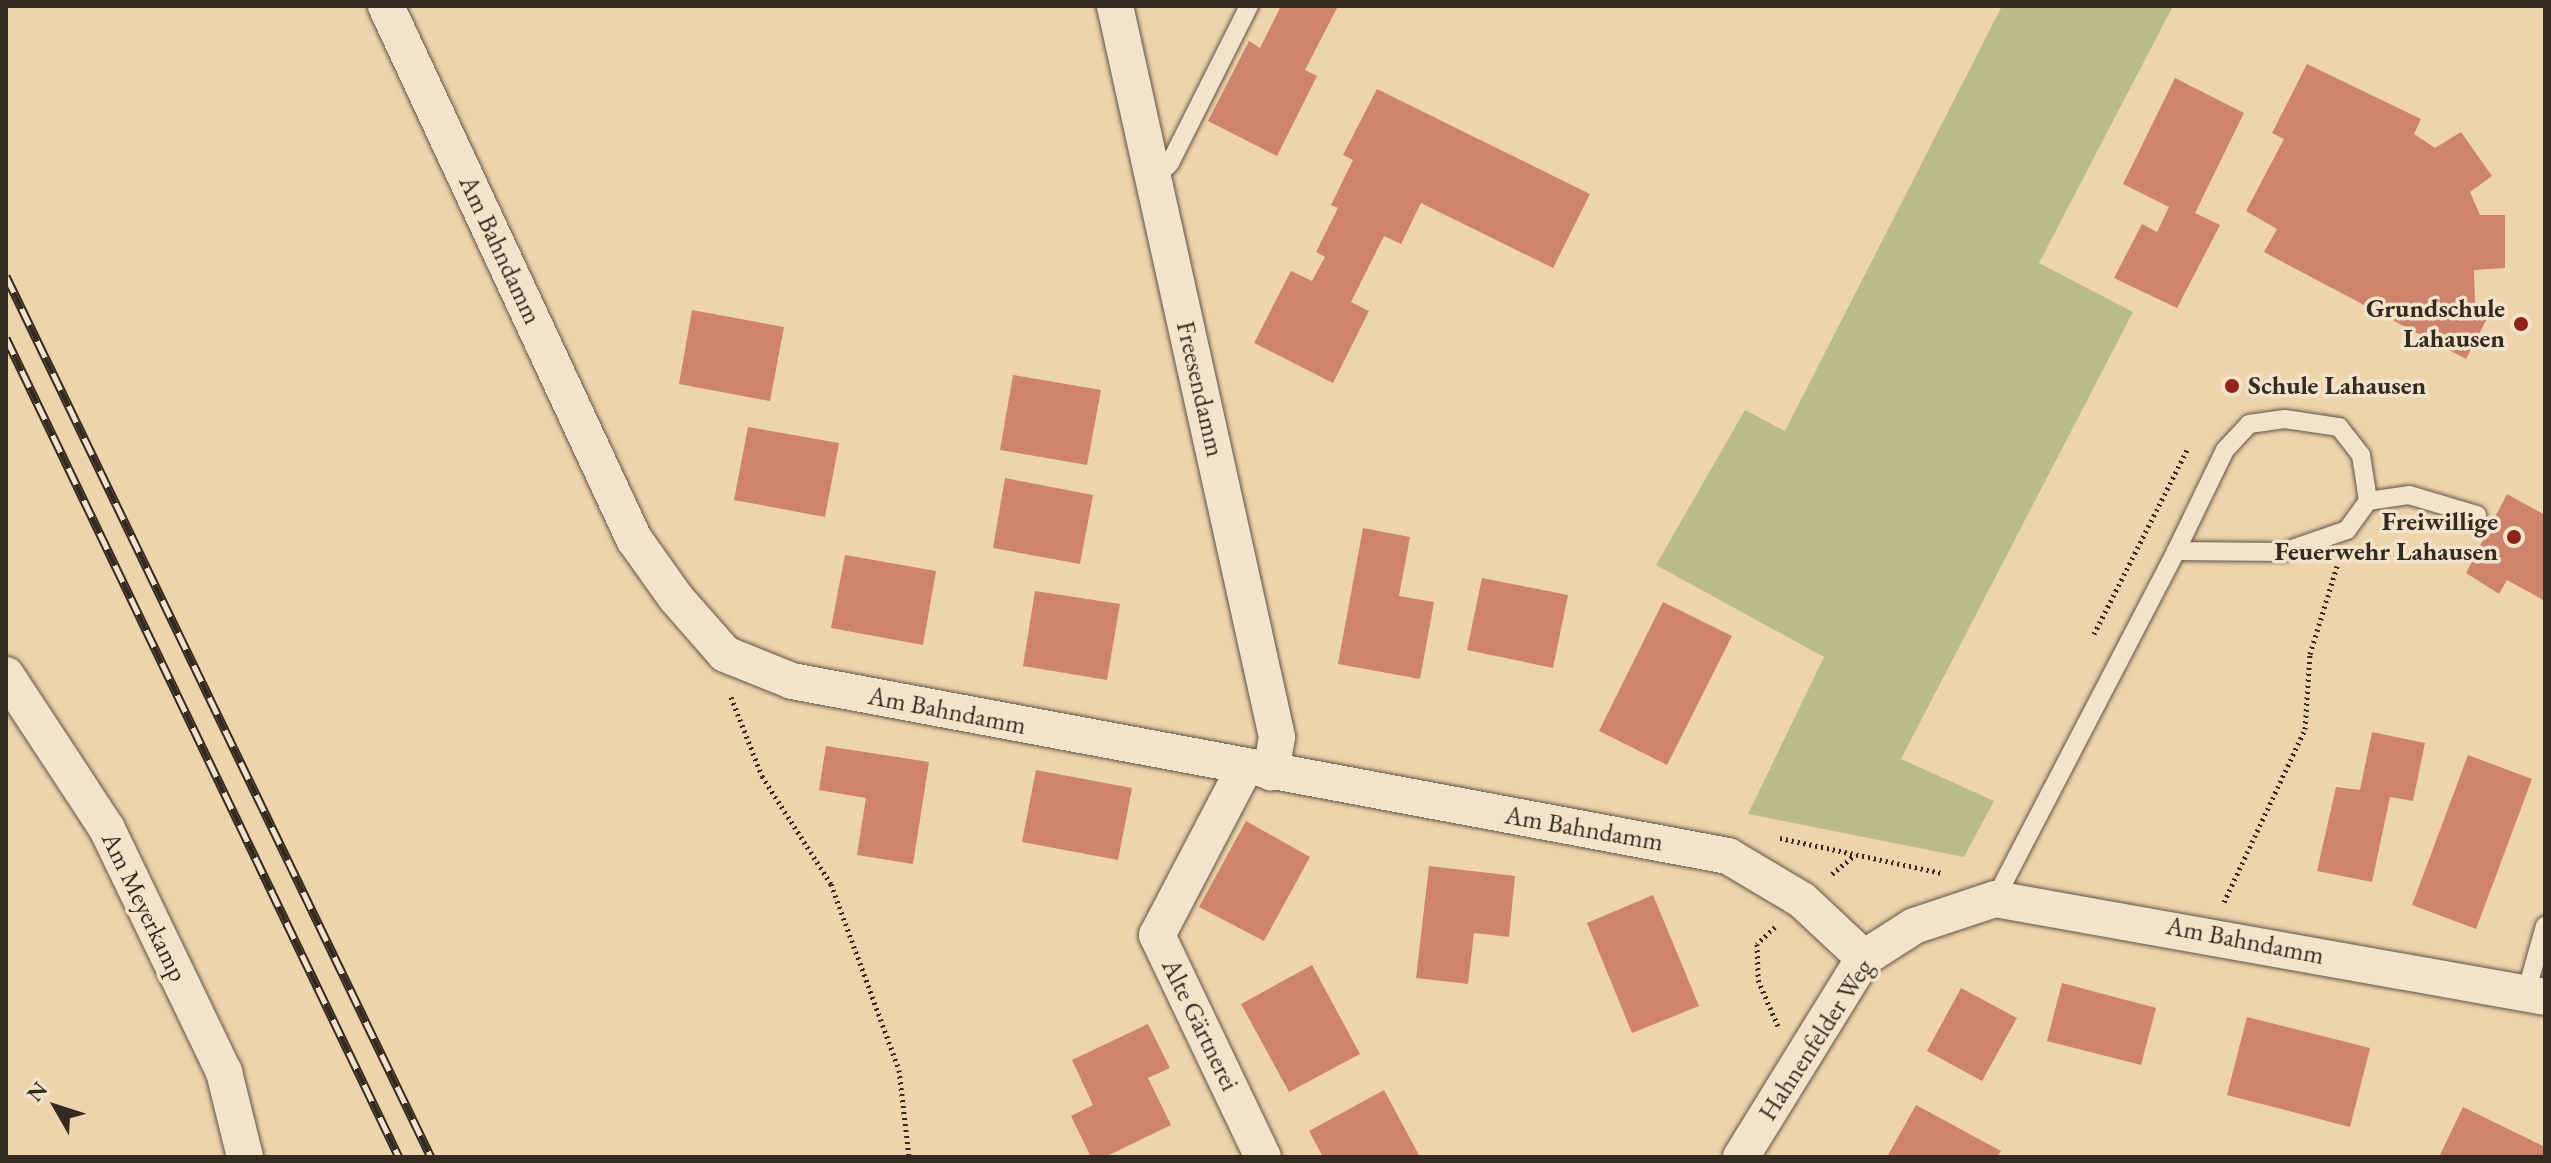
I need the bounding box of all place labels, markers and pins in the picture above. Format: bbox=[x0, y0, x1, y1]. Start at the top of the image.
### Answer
place label: Grundschule Lahausen bbox=[2366, 293, 2505, 354]
marker: Grundschule Lahausen bbox=[2512, 315, 2530, 333]
place label: Schule Lahausen bbox=[2248, 370, 2426, 402]
marker: Schule Lahausen bbox=[2223, 377, 2241, 395]
place label: Freiwillige Feuerwehr Lahausen bbox=[2275, 506, 2498, 568]
marker: Freiwillige Feuerwehr Lahausen bbox=[2505, 528, 2523, 546]

